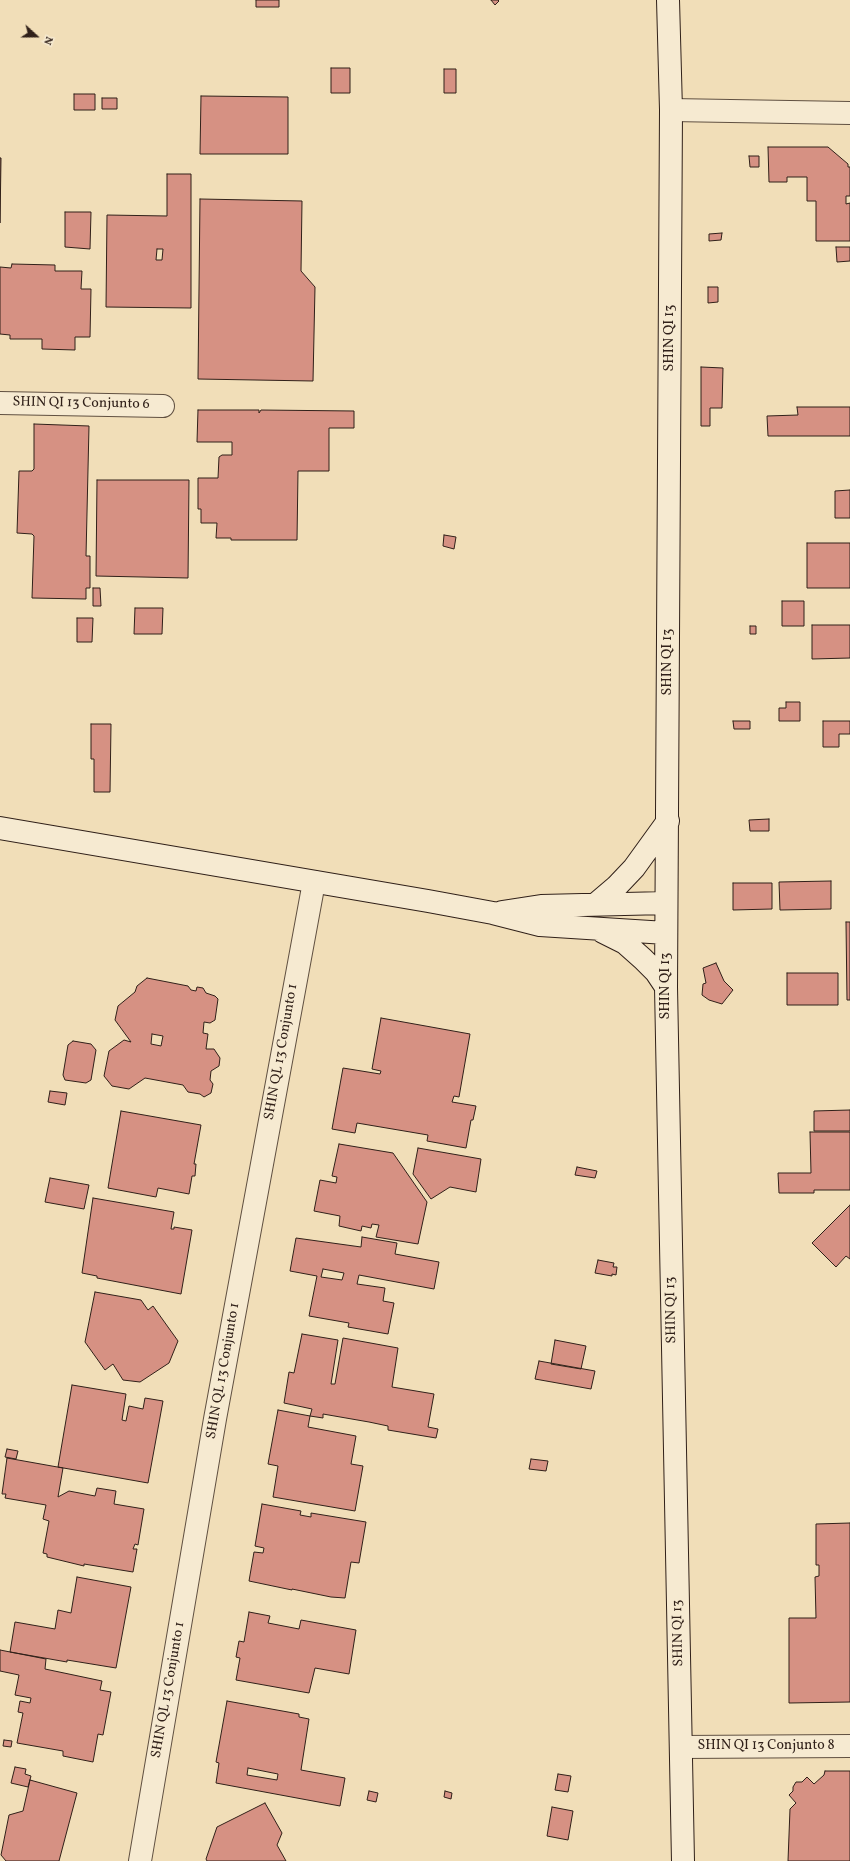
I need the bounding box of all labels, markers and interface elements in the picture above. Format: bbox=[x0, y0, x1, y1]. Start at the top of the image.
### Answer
north arrow bbox=[16, 16, 56, 56]
text: N bbox=[39, 34, 56, 47]
street label: SHIN QI 13 bbox=[662, 304, 678, 372]
street label: SHIN QI 13 Conjunto 6 bbox=[12, 394, 150, 414]
street label: SHIN QI 13 bbox=[660, 628, 676, 696]
street label: SHIN QI 13 bbox=[658, 952, 674, 1020]
street label: SHIN QL 13 Conjunto 1 bbox=[262, 982, 302, 1122]
street label: SHIN QI 13 bbox=[663, 1276, 681, 1344]
street label: SHIN QL 13 Conjunto 1 bbox=[204, 1301, 244, 1441]
street label: SHIN QI 13 bbox=[670, 1599, 688, 1667]
street label: SHIN QL 13 Conjunto 1 bbox=[149, 1620, 189, 1760]
street label: SHIN QI 13 Conjunto 8 bbox=[697, 1738, 835, 1754]

